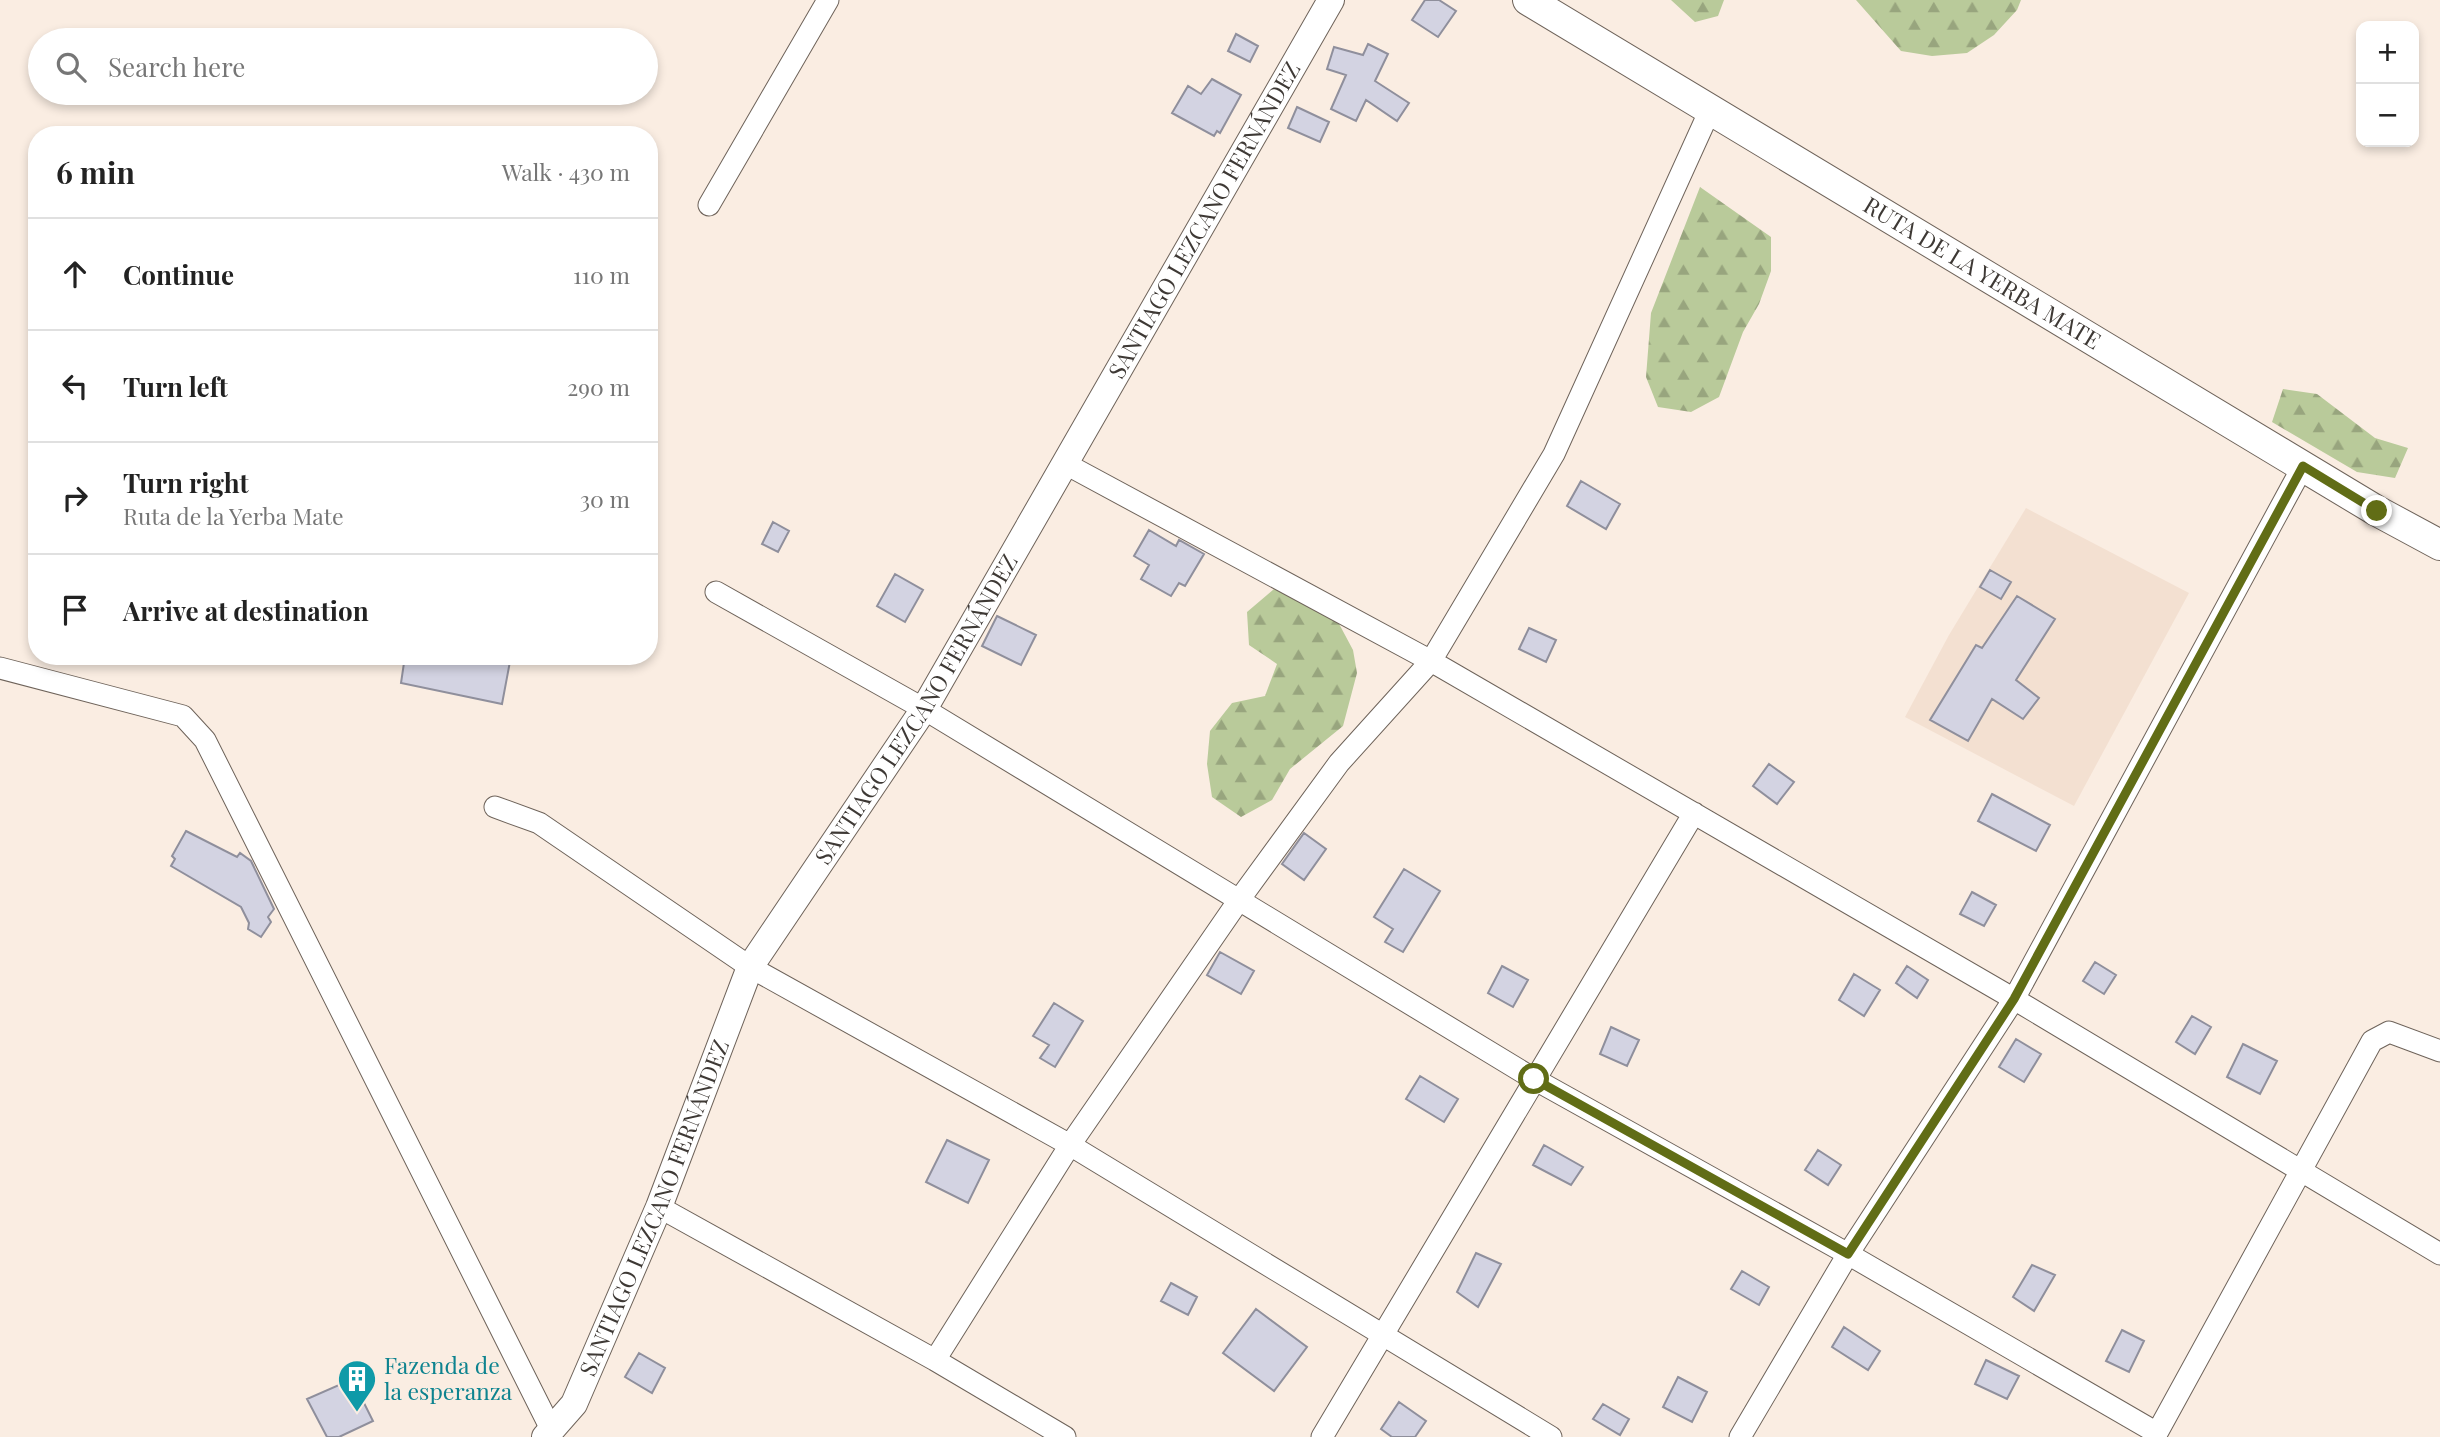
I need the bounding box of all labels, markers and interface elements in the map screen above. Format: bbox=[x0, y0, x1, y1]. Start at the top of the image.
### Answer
map controls bbox=[2356, 21, 2419, 147]
button: + bbox=[2356, 21, 2419, 84]
search box bbox=[28, 28, 658, 105]
icon: search bbox=[52, 48, 90, 86]
text: Search here bbox=[108, 49, 245, 84]
street label: SANTIAGO LEZCANO FERNÁNDEZ bbox=[1100, 55, 1306, 383]
button: − bbox=[2356, 84, 2419, 147]
text: 6 min bbox=[56, 152, 135, 192]
text: Walk · 430 m bbox=[502, 156, 630, 187]
street label: RUTA DE LA YERBA MATE bbox=[1858, 189, 2107, 355]
icon: ahead bbox=[56, 255, 94, 293]
text: Continue bbox=[123, 257, 234, 292]
text: 110 m bbox=[573, 259, 630, 290]
icon: left bbox=[56, 367, 94, 405]
text: Turn left bbox=[123, 369, 228, 404]
text: 290 m bbox=[567, 371, 630, 402]
text: Turn right bbox=[123, 465, 249, 500]
icon: right bbox=[56, 479, 94, 517]
text: 30 m bbox=[580, 483, 630, 514]
route end bbox=[2361, 495, 2392, 526]
text: Ruta de la Yerba Mate bbox=[123, 500, 344, 531]
street label: SANTIAGO LEZCANO FERNÁNDEZ bbox=[807, 548, 1024, 870]
icon: arrive bbox=[56, 591, 94, 629]
text: Arrive at destination bbox=[123, 593, 369, 628]
street label: SANTIAGO LEZCANO FERNÁNDEZ bbox=[571, 1035, 735, 1380]
route start bbox=[1518, 1063, 1549, 1094]
place label: Fazenda de la esperanza bbox=[384, 1349, 513, 1406]
building icon: Fazenda de la esperanza bbox=[336, 1358, 378, 1413]

